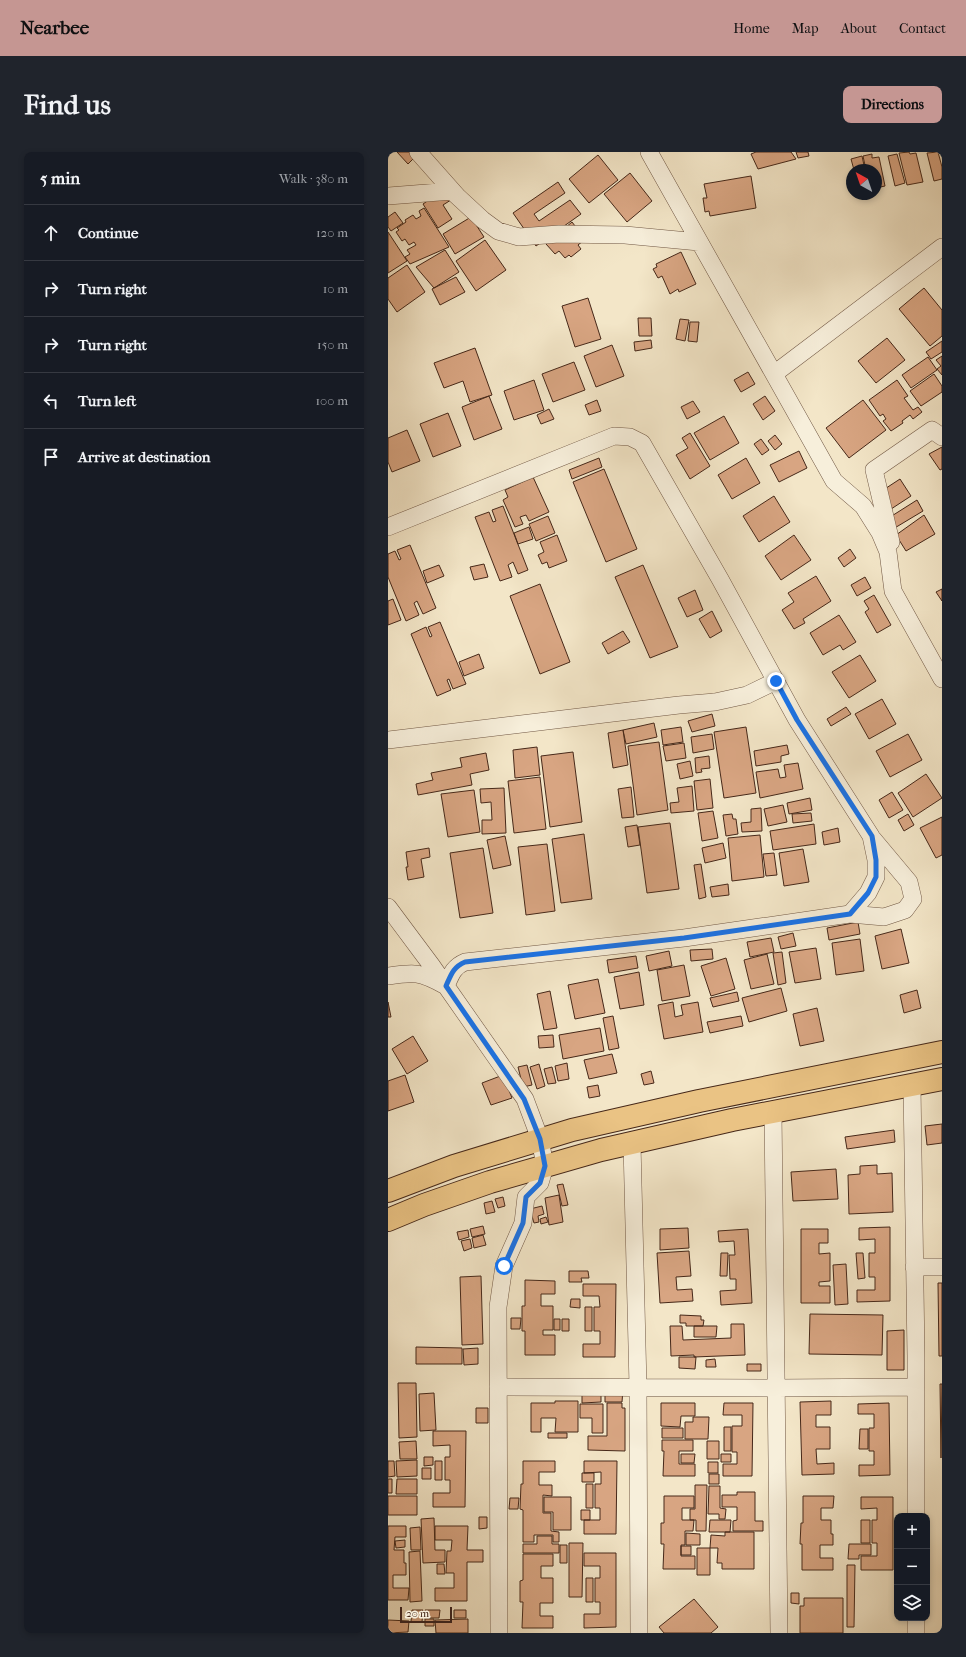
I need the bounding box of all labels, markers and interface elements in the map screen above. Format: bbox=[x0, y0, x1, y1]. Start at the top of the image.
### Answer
text: Nearbee bbox=[20, 17, 89, 39]
text: Home bbox=[733, 20, 770, 37]
text: Map bbox=[792, 20, 819, 37]
text: About bbox=[841, 20, 877, 37]
text: Contact bbox=[899, 20, 946, 37]
button: Directions bbox=[843, 86, 942, 123]
text: Find us bbox=[24, 88, 111, 121]
north arrow bbox=[846, 164, 882, 200]
text: 5 min bbox=[40, 168, 80, 188]
text: Walk · 380 m bbox=[279, 171, 348, 186]
icon: ahead bbox=[40, 222, 62, 244]
text: Continue bbox=[78, 224, 138, 242]
text: 120 m bbox=[316, 225, 348, 240]
icon: right bbox=[40, 278, 62, 300]
text: Turn right bbox=[78, 280, 147, 298]
text: 10 m bbox=[323, 281, 348, 296]
icon: right bbox=[40, 334, 62, 356]
text: Turn right bbox=[78, 336, 147, 354]
text: 150 m bbox=[317, 337, 348, 352]
icon: left bbox=[40, 390, 62, 412]
text: Turn left bbox=[78, 392, 136, 410]
text: 100 m bbox=[315, 393, 348, 408]
icon: arrive bbox=[40, 446, 62, 468]
text: Arrive at destination bbox=[78, 448, 210, 466]
route end bbox=[767, 672, 785, 690]
route start bbox=[495, 1257, 513, 1275]
map controls bbox=[894, 1513, 930, 1621]
button: + bbox=[894, 1513, 930, 1549]
button: − bbox=[894, 1549, 930, 1585]
button: layers bbox=[894, 1585, 930, 1621]
scale bar bbox=[400, 1605, 452, 1624]
text: 20 m bbox=[406, 1607, 429, 1620]

